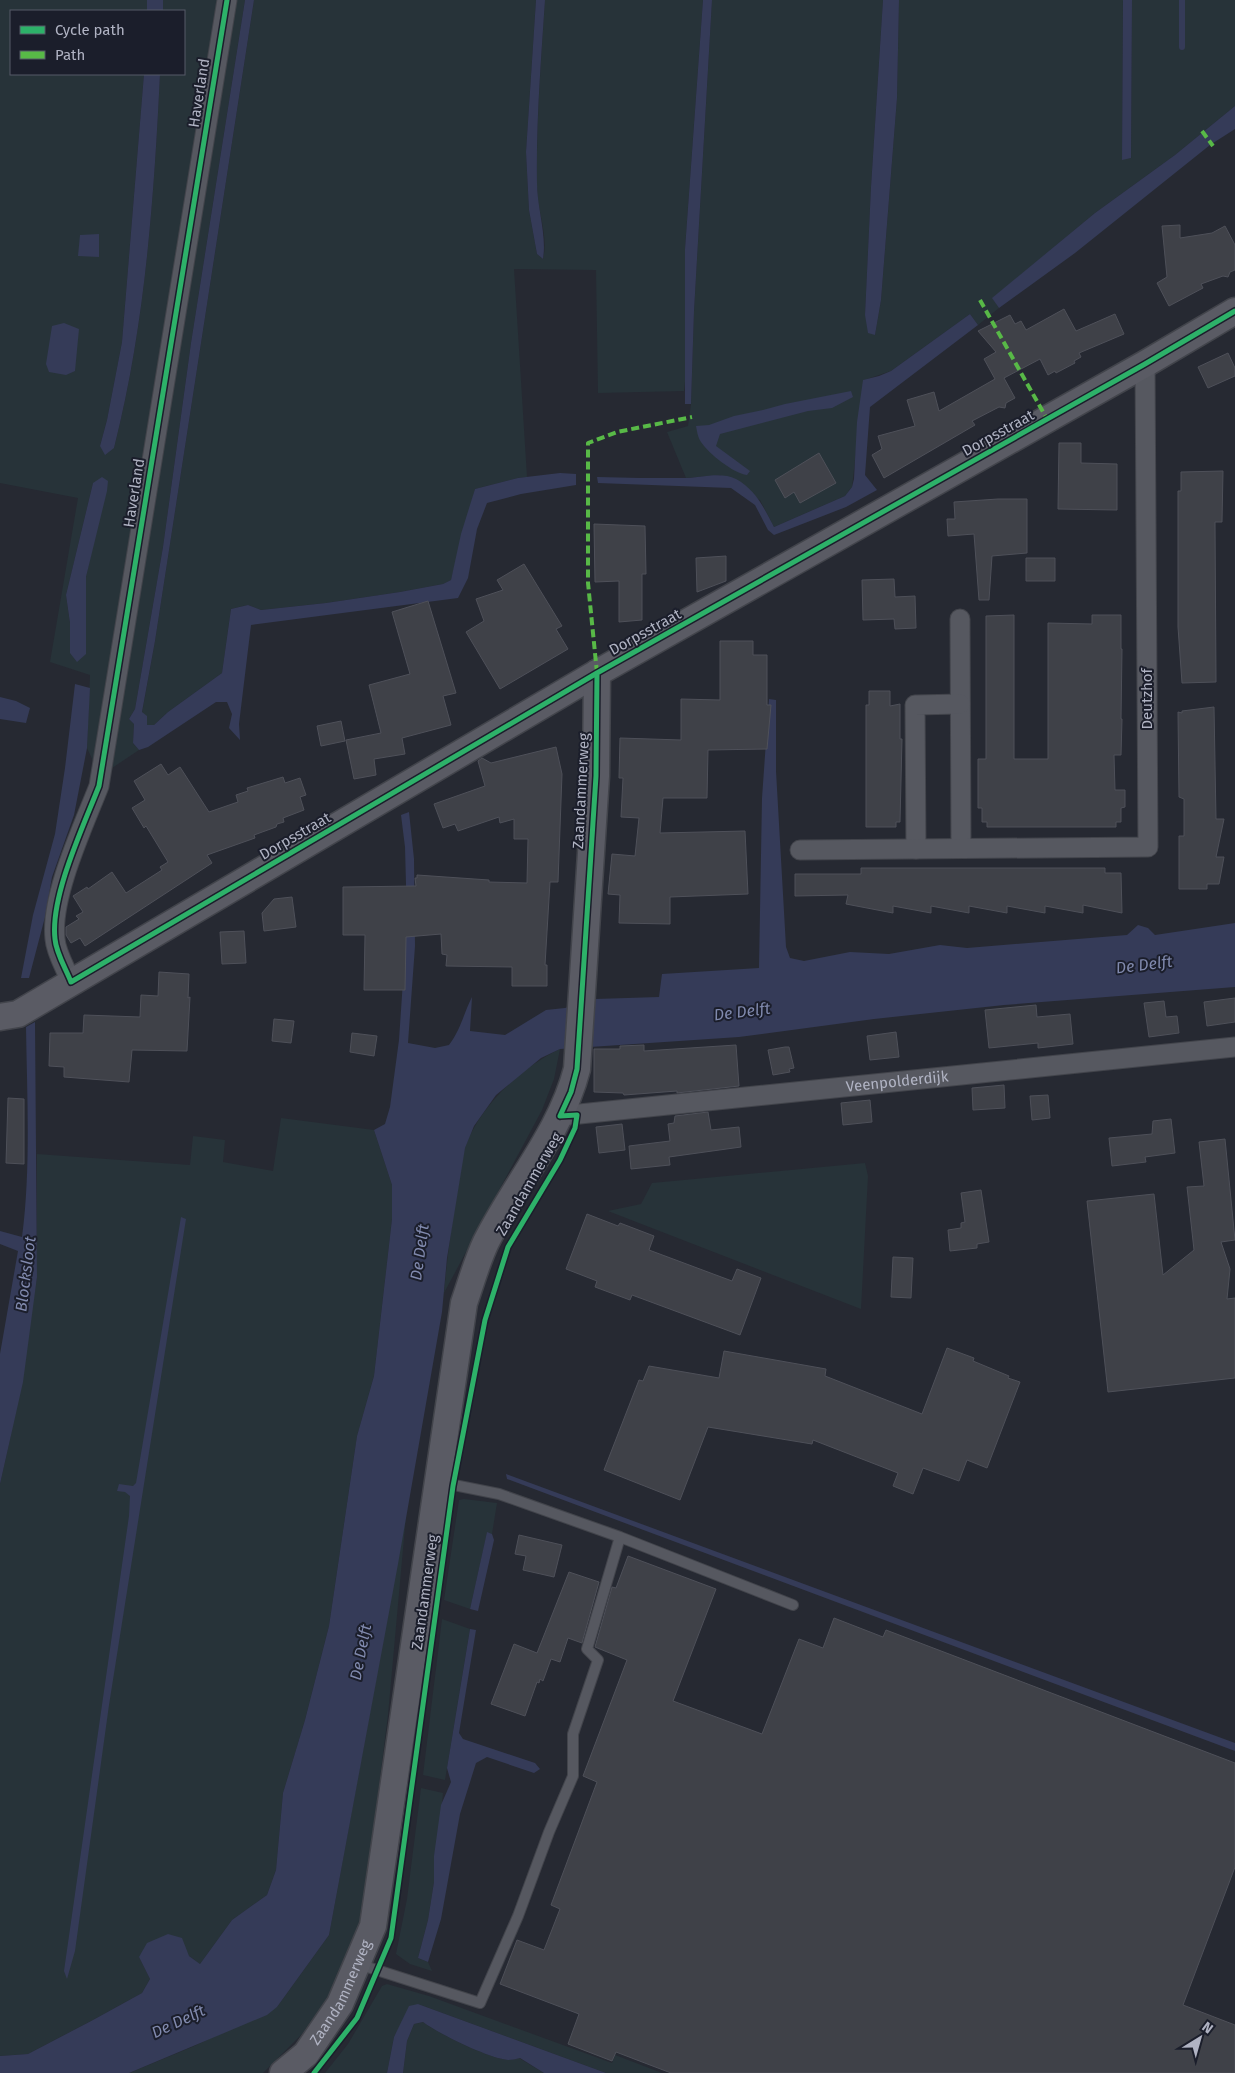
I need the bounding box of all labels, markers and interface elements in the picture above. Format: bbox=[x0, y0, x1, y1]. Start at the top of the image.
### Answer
legend bbox=[10, 10, 185, 75]
text: Cycle path bbox=[55, 21, 125, 39]
text: Path bbox=[55, 46, 85, 64]
street label: Haverland bbox=[185, 57, 213, 129]
street label: Dorpsstraat bbox=[959, 406, 1038, 460]
street label: Haverland bbox=[120, 457, 148, 529]
street label: Dorpsstraat bbox=[606, 605, 685, 659]
street label: Deutzhof bbox=[1138, 667, 1156, 730]
street label: Zaandammerweg bbox=[569, 732, 593, 849]
street label: Dorpsstraat bbox=[256, 808, 334, 864]
water label: De Delft bbox=[1115, 952, 1174, 977]
water label: De Delft bbox=[713, 999, 772, 1024]
street label: Veenpolderdijk bbox=[845, 1067, 950, 1096]
street label: Zaandammerweg bbox=[492, 1129, 566, 1239]
water label: De Delft bbox=[406, 1222, 433, 1281]
water label: Blocksloot bbox=[11, 1235, 40, 1313]
street label: Zaandammerweg bbox=[408, 1533, 442, 1651]
water label: De Delft bbox=[346, 1622, 375, 1682]
street label: Zaandammerweg bbox=[306, 1937, 375, 2048]
water label: De Delft bbox=[149, 2001, 208, 2042]
north arrow bbox=[1175, 2013, 1225, 2063]
text: N bbox=[1199, 2018, 1216, 2038]

